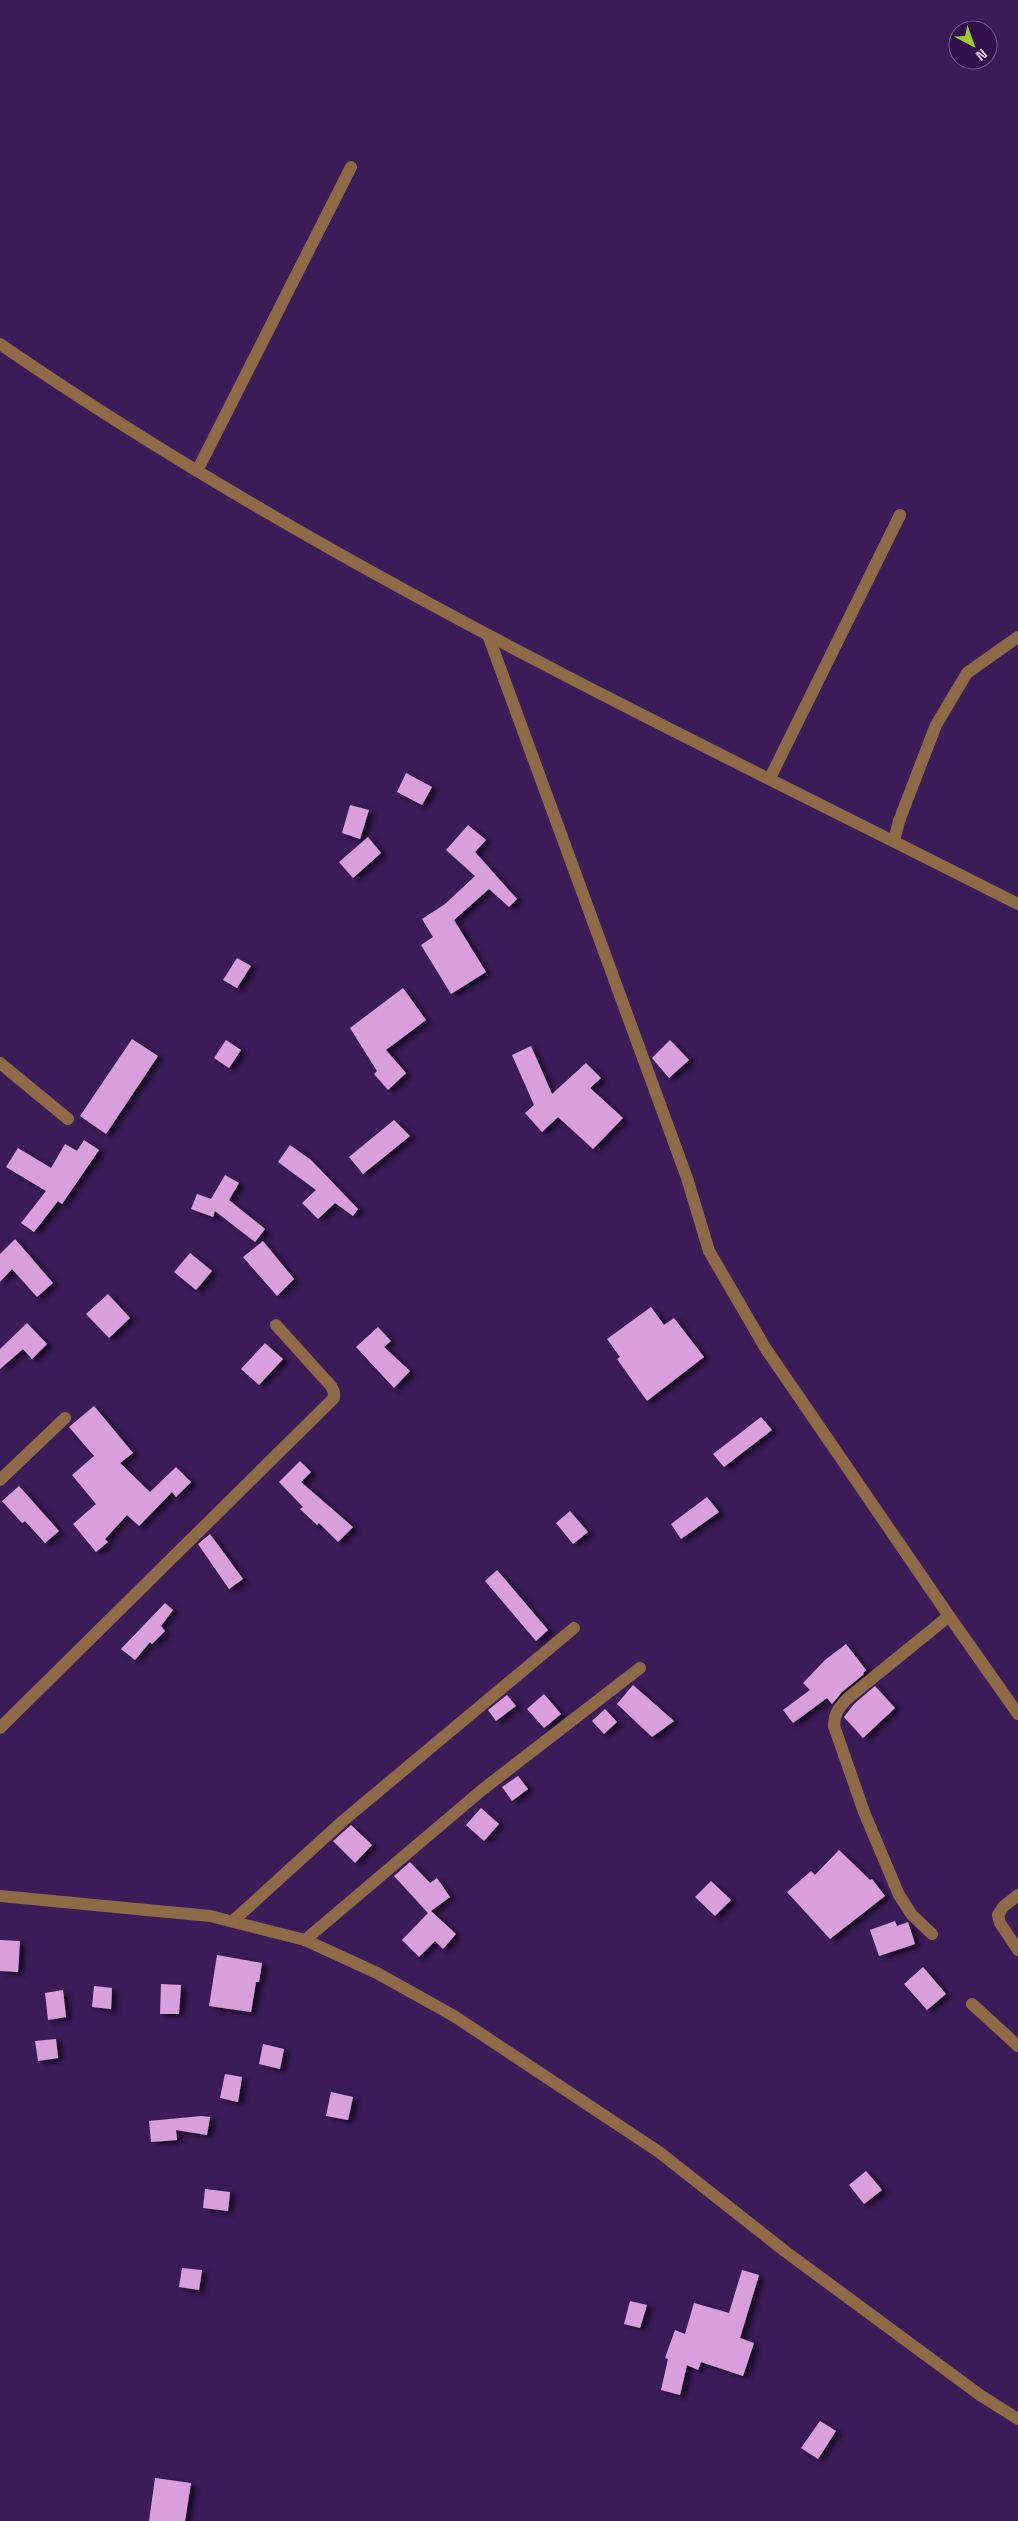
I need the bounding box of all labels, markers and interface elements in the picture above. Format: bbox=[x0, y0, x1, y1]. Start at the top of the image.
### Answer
north arrow bbox=[948, 20, 998, 70]
text: N bbox=[972, 45, 991, 65]

